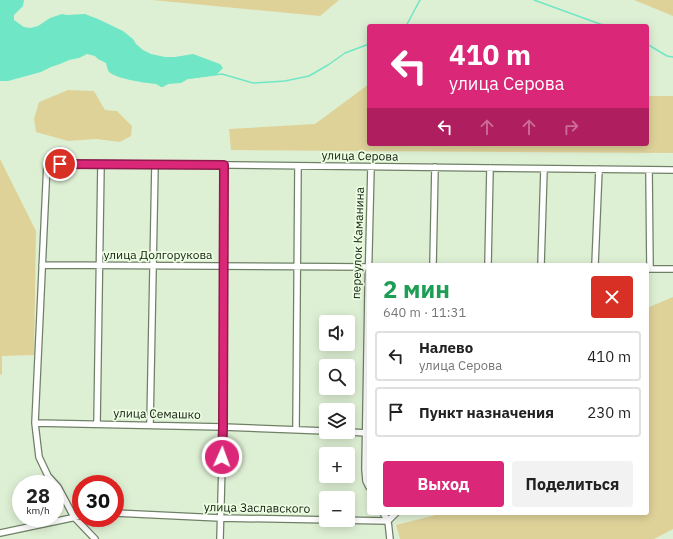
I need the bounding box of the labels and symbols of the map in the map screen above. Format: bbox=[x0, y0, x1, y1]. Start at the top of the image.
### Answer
pin bbox=[43, 147, 77, 181]
street label: улица Серова bbox=[321, 147, 399, 164]
street label: переулок Каманина bbox=[348, 186, 367, 299]
street label: улица Долгорукова bbox=[104, 247, 213, 262]
street label: улица Семашко bbox=[113, 405, 201, 422]
position arrow bbox=[201, 436, 243, 478]
speed limit sign: 30 bbox=[72, 475, 124, 527]
street label: улица Заславского bbox=[204, 499, 311, 516]

